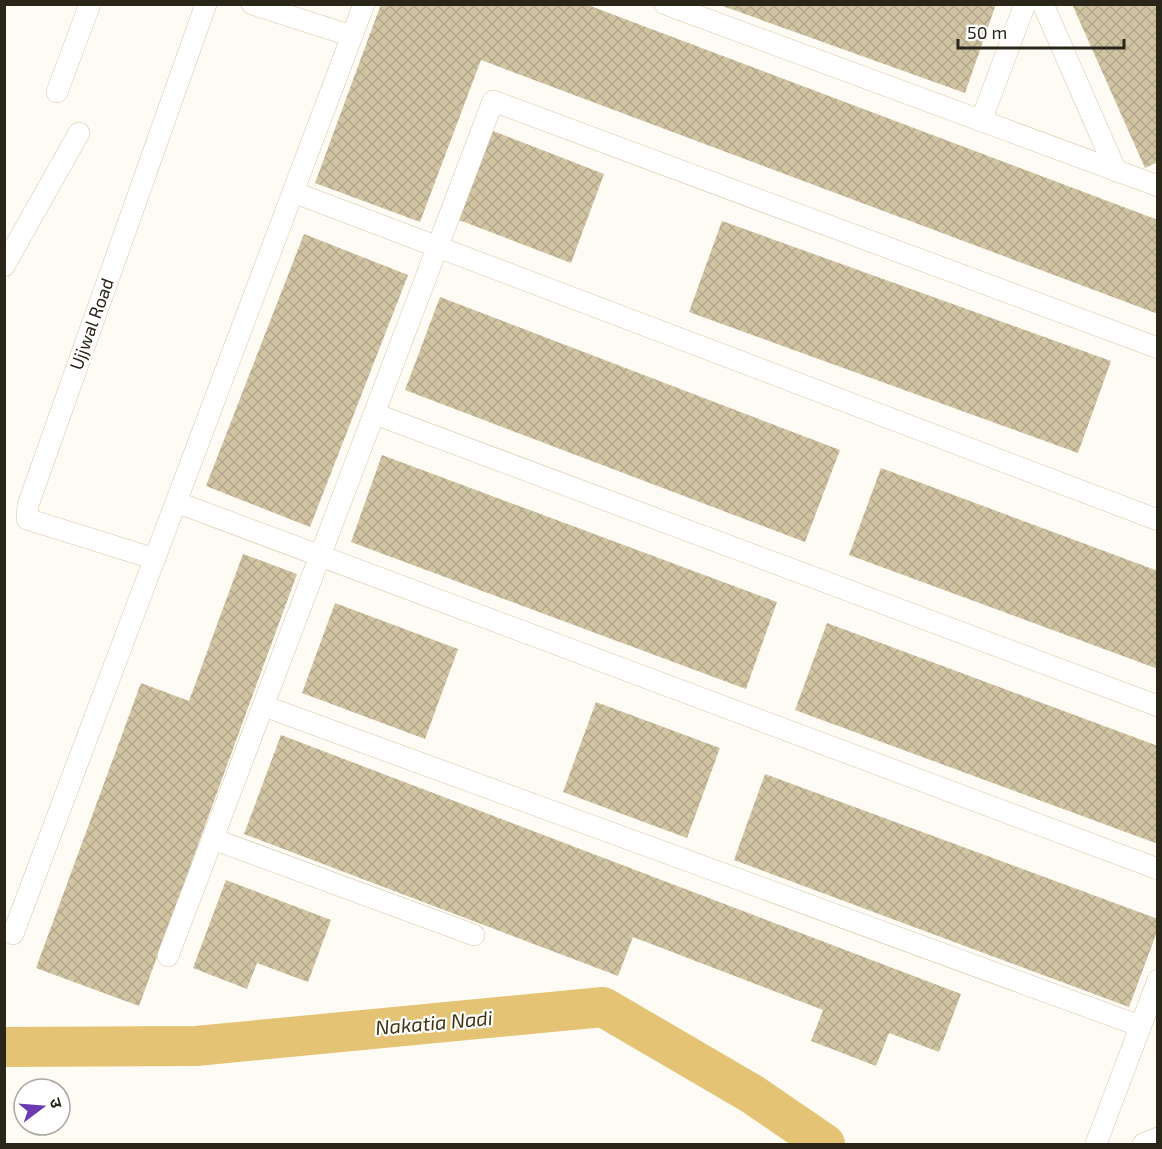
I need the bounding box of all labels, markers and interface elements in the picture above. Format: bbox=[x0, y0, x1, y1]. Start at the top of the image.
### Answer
scale bar bbox=[958, 12, 1124, 50]
text: 50 m bbox=[967, 21, 1007, 43]
street label: Ujjwal Road bbox=[64, 275, 118, 373]
water label: Nakatia Nadi bbox=[374, 1005, 494, 1039]
north arrow bbox=[12, 1077, 72, 1137]
text: उ bbox=[46, 1096, 67, 1110]

